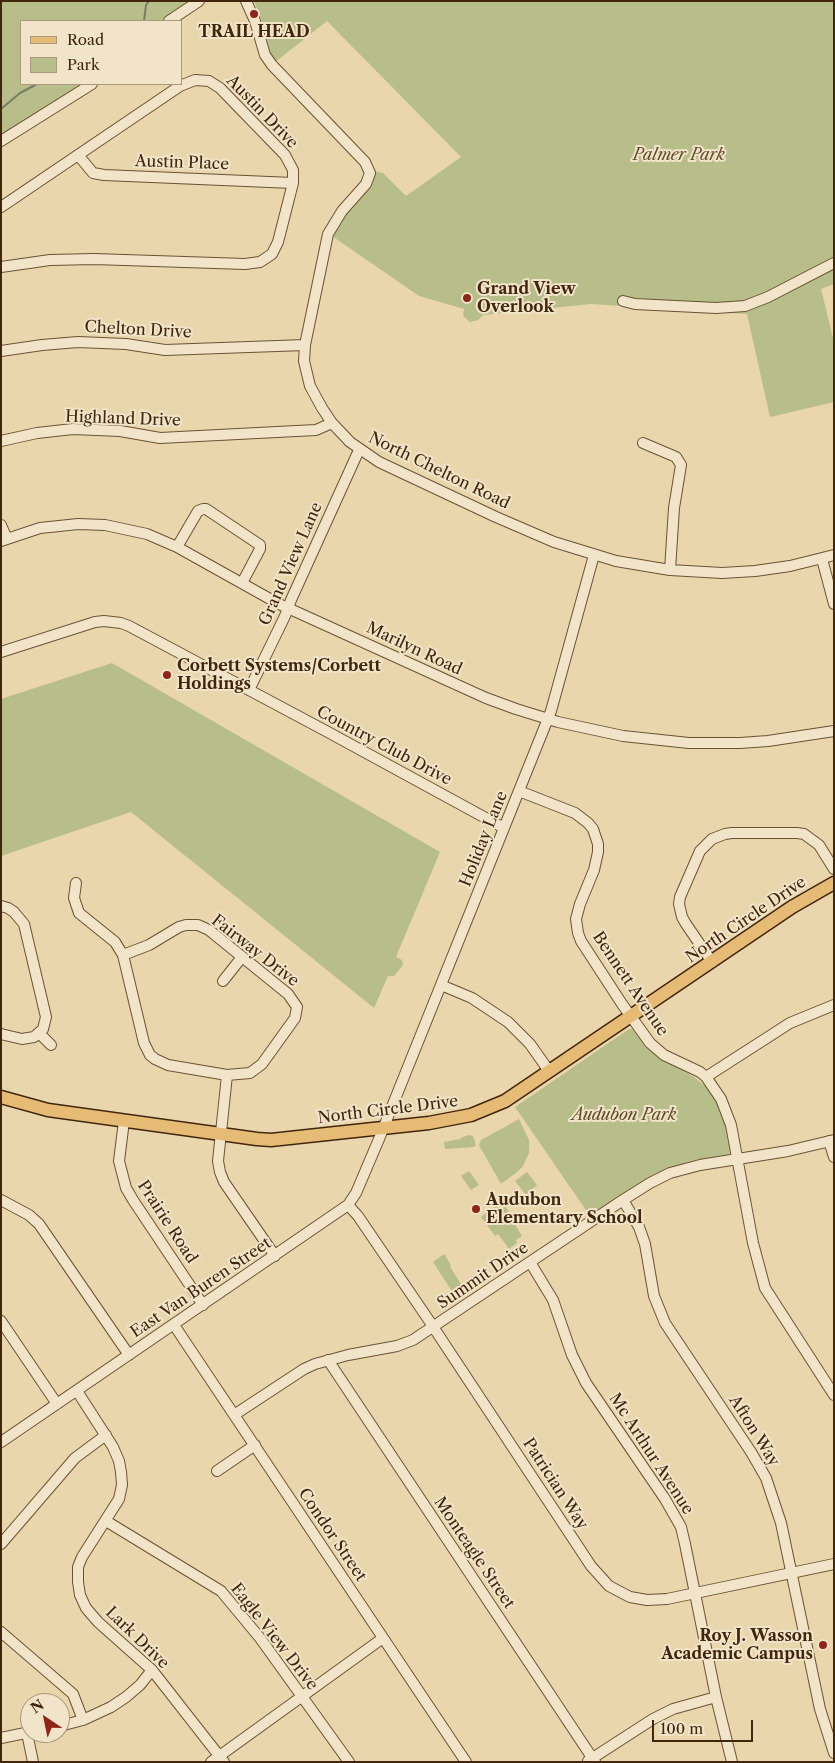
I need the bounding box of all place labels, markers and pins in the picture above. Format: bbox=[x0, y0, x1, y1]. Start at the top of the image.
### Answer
marker: TRAIL HEAD bbox=[248, 8, 260, 20]
place label: TRAIL HEAD bbox=[198, 22, 310, 42]
place label: Grand View Overlook bbox=[477, 279, 576, 317]
marker: Grand View Overlook bbox=[461, 292, 473, 304]
place label: Corbett Systems/Corbett Holdings bbox=[177, 656, 381, 694]
marker: Corbett Systems/Corbett Holdings bbox=[161, 669, 173, 681]
place label: Audubon Elementary School bbox=[486, 1190, 643, 1228]
marker: Audubon Elementary School bbox=[470, 1203, 482, 1215]
place label: Roy J. Wasson Academic Campus bbox=[661, 1626, 813, 1664]
marker: Roy J. Wasson Academic Campus bbox=[817, 1639, 829, 1651]

